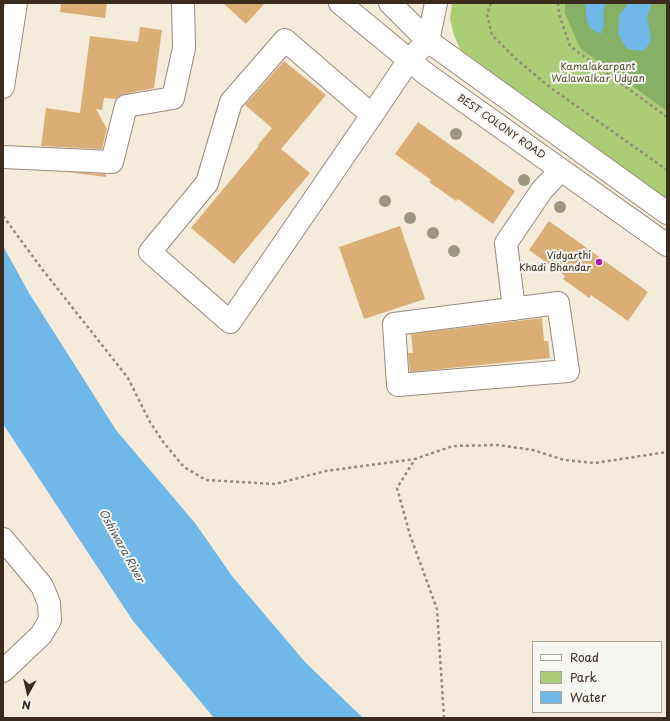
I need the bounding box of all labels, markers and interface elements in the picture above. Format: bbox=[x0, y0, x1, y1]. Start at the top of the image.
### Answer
park label: Kamalakarpant Walawalkar Udyan bbox=[551, 61, 645, 84]
street label: BEST COLONY ROAD bbox=[455, 92, 547, 162]
place label: Vidyarthi Khadi Bhandar bbox=[519, 250, 591, 274]
marker: Vidyarthi Khadi Bhandar bbox=[594, 257, 604, 267]
water label: Oshiwara River bbox=[95, 507, 147, 585]
legend bbox=[532, 641, 662, 713]
text: Road bbox=[570, 648, 599, 666]
text: Park bbox=[570, 668, 597, 686]
north arrow bbox=[8, 673, 48, 713]
text: Water bbox=[570, 688, 606, 706]
text: N bbox=[21, 696, 32, 714]

